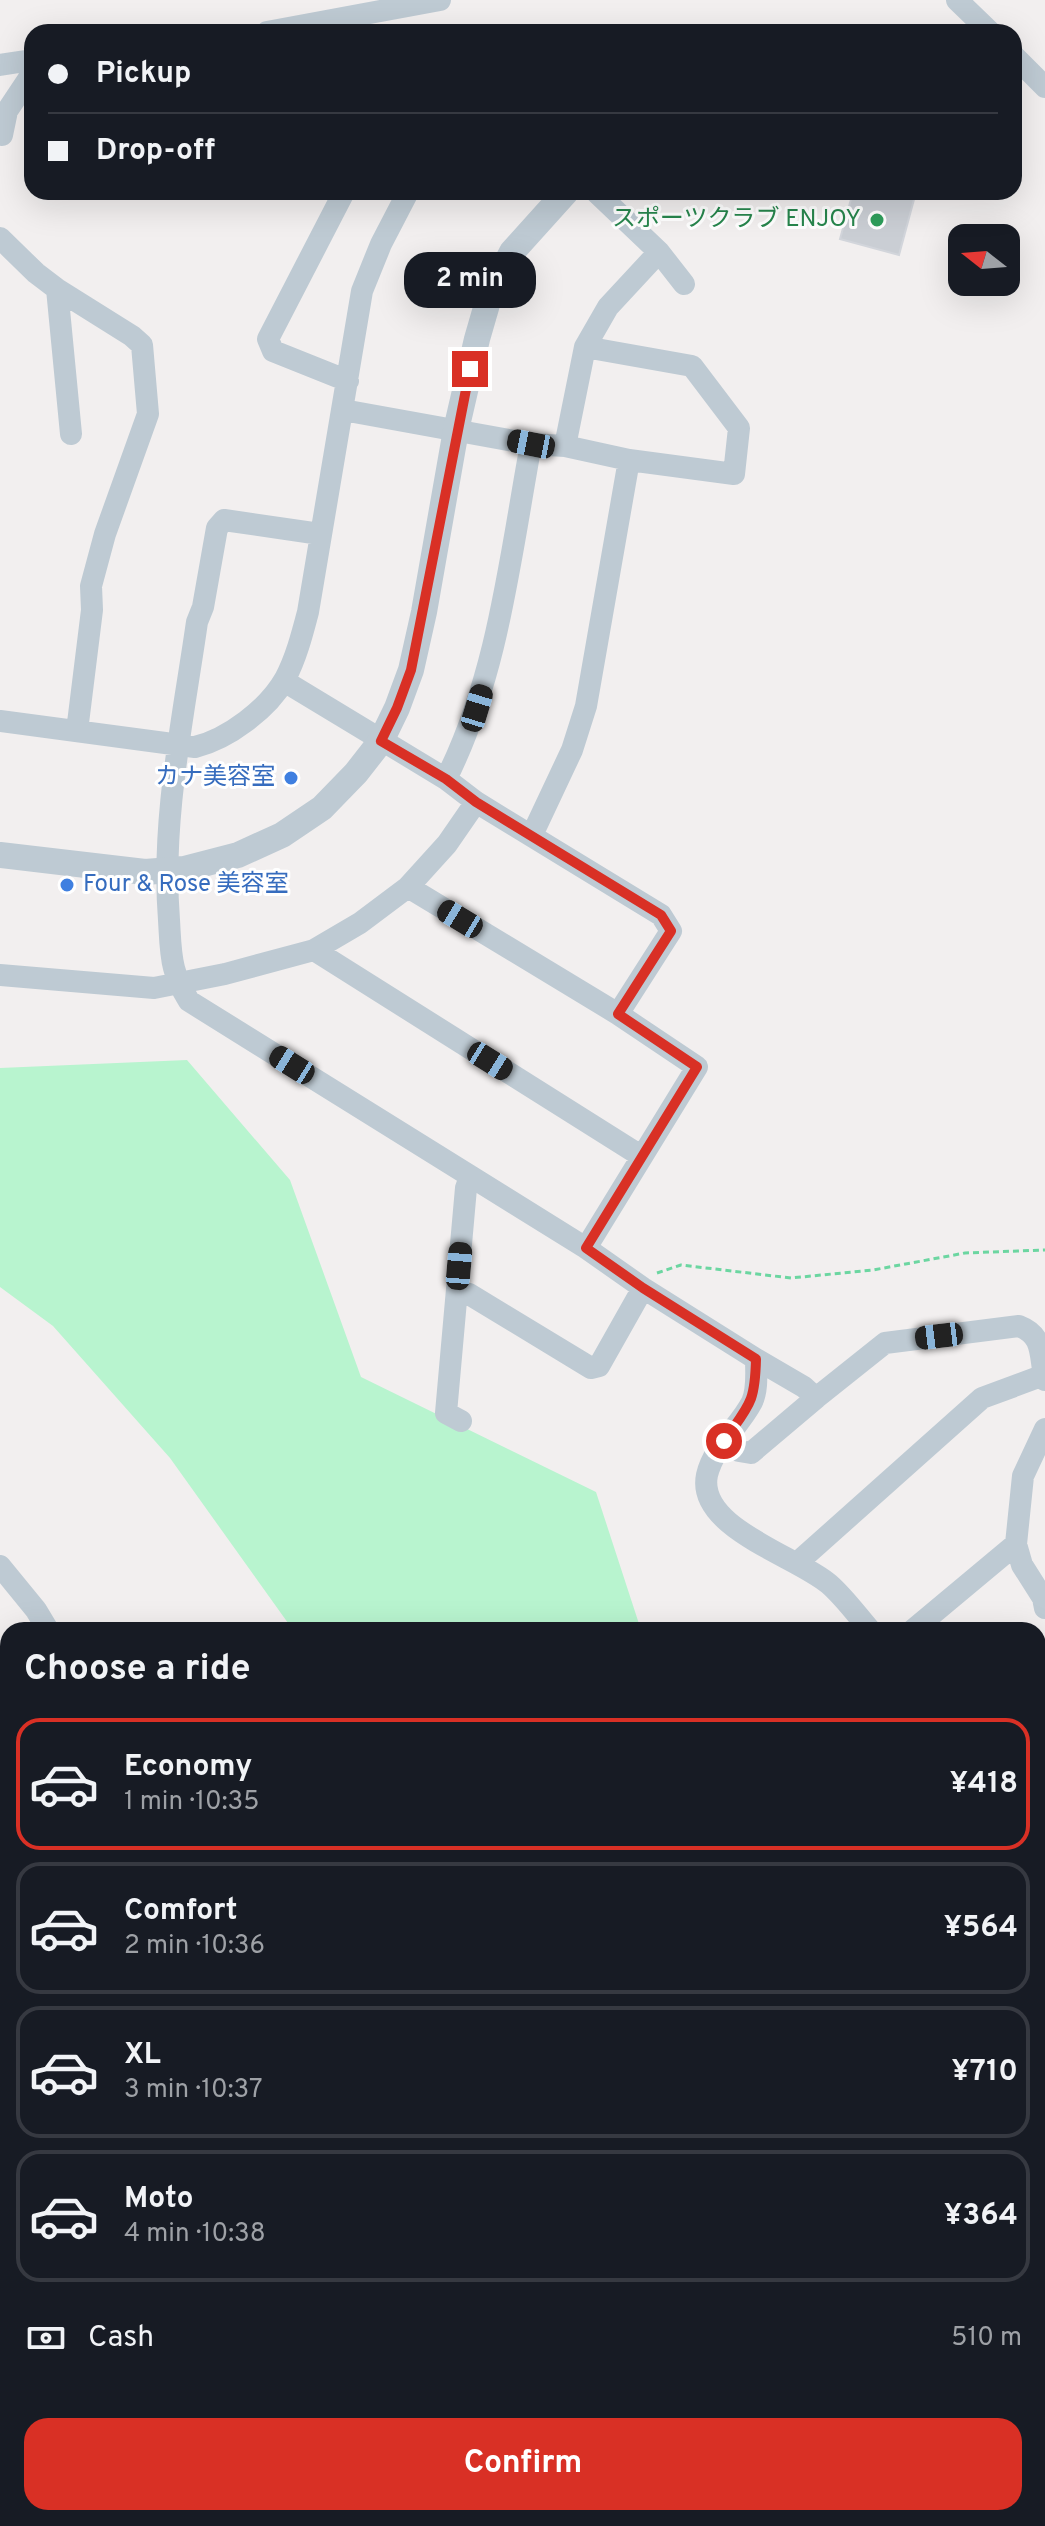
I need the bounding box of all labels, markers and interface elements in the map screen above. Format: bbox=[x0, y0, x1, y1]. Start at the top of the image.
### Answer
text: Pickup bbox=[96, 56, 191, 93]
text: Drop-off bbox=[96, 133, 215, 170]
place label: スポーツクラブ ENJOY bbox=[612, 205, 861, 235]
marker: スポーツクラブ ENJOY bbox=[868, 211, 886, 229]
north arrow bbox=[948, 224, 1020, 296]
map controls bbox=[948, 224, 1020, 296]
callout: 2 min bbox=[404, 253, 536, 309]
text: 2 min bbox=[436, 263, 504, 296]
route end bbox=[452, 351, 488, 387]
car bbox=[505, 428, 557, 460]
car bbox=[459, 682, 495, 734]
place label: カナ美容室 bbox=[155, 763, 275, 793]
marker: カナ美容室 bbox=[282, 769, 300, 787]
place label: Four & Rose 美容室 bbox=[83, 870, 289, 900]
marker: Four & Rose 美容室 bbox=[58, 876, 76, 894]
car bbox=[433, 896, 487, 942]
car bbox=[463, 1038, 517, 1084]
car bbox=[265, 1042, 319, 1088]
car bbox=[445, 1241, 473, 1291]
car bbox=[914, 1321, 964, 1351]
route start bbox=[706, 1423, 742, 1459]
text: Choose a ride bbox=[24, 1647, 250, 1693]
icon: car bbox=[28, 1748, 100, 1820]
text: Economy bbox=[124, 1749, 252, 1786]
text: ¥418 bbox=[950, 1766, 1018, 1803]
text: 1 min · 10:35 bbox=[124, 1786, 259, 1819]
icon: car bbox=[28, 1892, 100, 1964]
text: Comfort bbox=[124, 1893, 237, 1930]
text: ¥564 bbox=[944, 1910, 1018, 1947]
text: 2 min · 10:36 bbox=[124, 1930, 265, 1963]
icon: car bbox=[28, 2036, 100, 2108]
text: XL bbox=[124, 2037, 161, 2074]
text: ¥710 bbox=[951, 2054, 1018, 2091]
text: 3 min · 10:37 bbox=[124, 2074, 262, 2107]
icon: car bbox=[28, 2180, 100, 2252]
text: Moto bbox=[124, 2181, 194, 2218]
text: ¥364 bbox=[944, 2198, 1018, 2235]
text: 4 min · 10:38 bbox=[124, 2218, 266, 2251]
icon: cash bbox=[24, 2316, 68, 2360]
text: Cash bbox=[88, 2320, 154, 2357]
text: 510 m bbox=[951, 2322, 1022, 2355]
button: Confirm bbox=[24, 2418, 1022, 2510]

